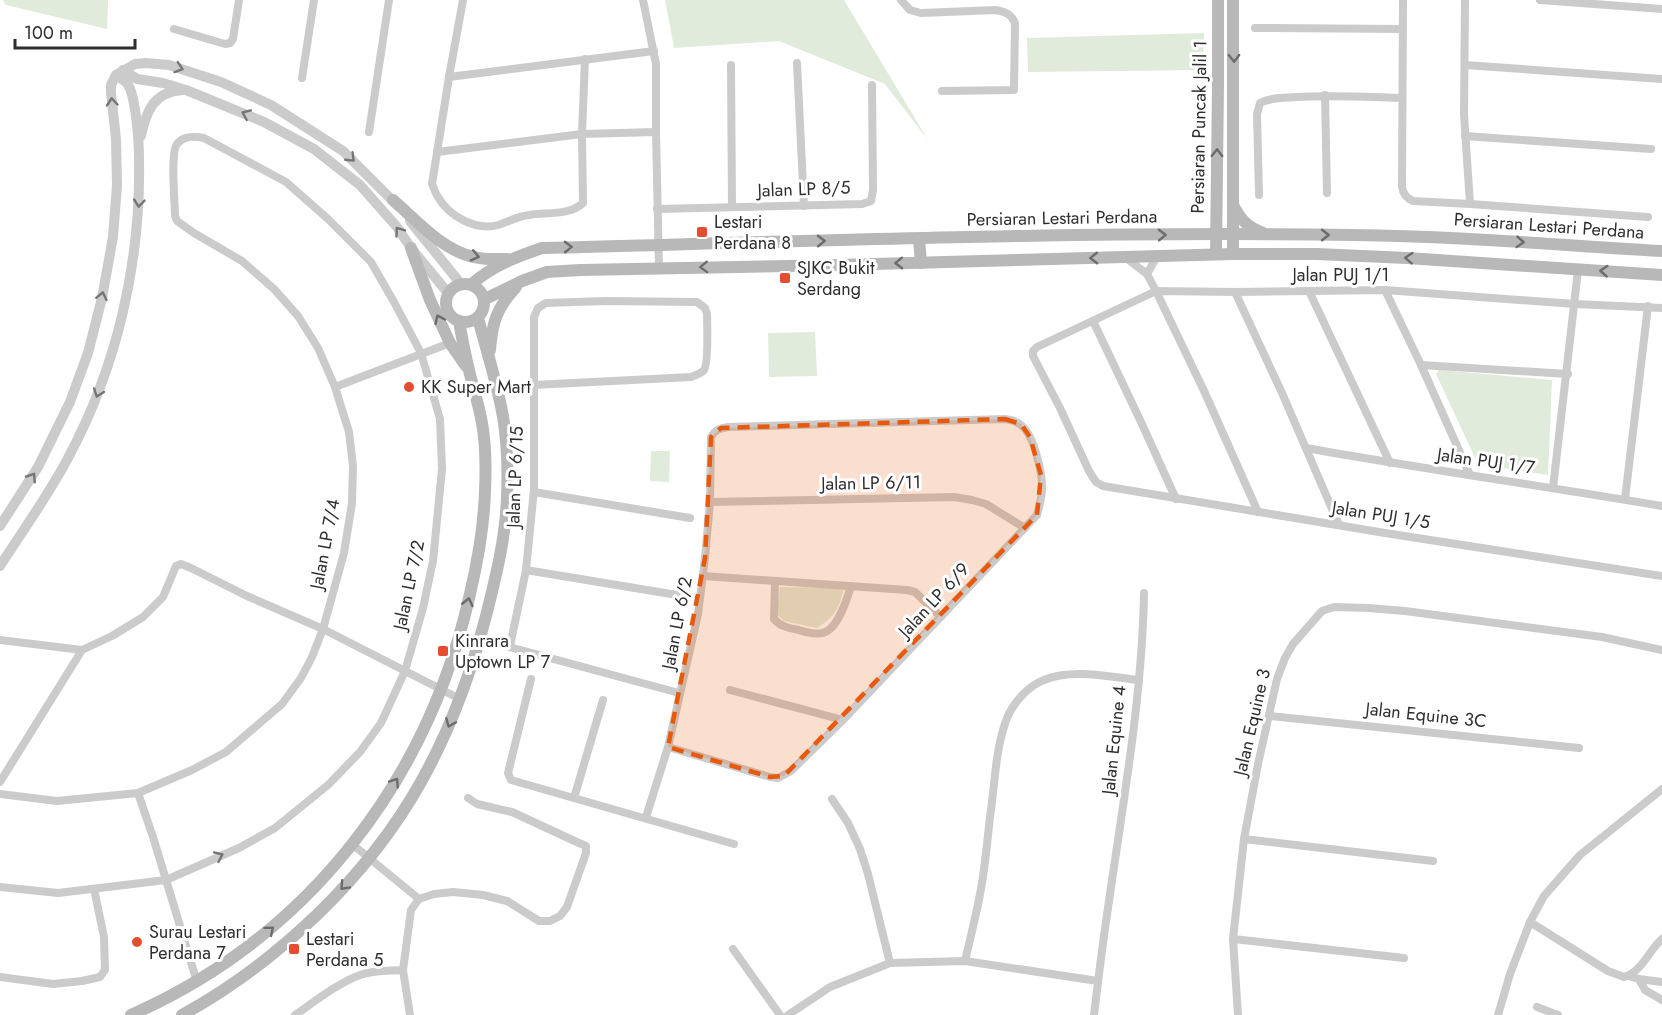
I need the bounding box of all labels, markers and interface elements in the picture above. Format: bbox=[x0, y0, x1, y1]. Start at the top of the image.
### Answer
scale bar bbox=[15, 12, 135, 50]
text: 100 m bbox=[24, 20, 73, 46]
street label: Persiaran Puncak Jalil 1 bbox=[1184, 40, 1214, 214]
one-way arrow bbox=[1228, 54, 1240, 63]
one-way arrow bbox=[173, 61, 184, 74]
one-way arrow bbox=[106, 98, 119, 107]
one-way arrow bbox=[241, 109, 252, 121]
one-way arrow bbox=[1210, 149, 1223, 158]
one-way arrow bbox=[344, 151, 354, 162]
street label: Jalan LP 8/5 bbox=[755, 174, 851, 204]
one-way arrow bbox=[133, 199, 146, 208]
street label: Persiaran Lestari Perdana bbox=[966, 203, 1158, 233]
street label: Persiaran Lestari Perdana bbox=[1453, 206, 1645, 246]
place label: Lestari Perdana 8 bbox=[714, 209, 791, 256]
marker: Lestari Perdana 8 bbox=[695, 225, 709, 239]
one-way arrow bbox=[395, 226, 406, 237]
one-way arrow bbox=[1158, 228, 1167, 241]
one-way arrow bbox=[1321, 229, 1330, 241]
one-way arrow bbox=[816, 235, 825, 247]
one-way arrow bbox=[1516, 236, 1525, 249]
one-way arrow bbox=[563, 241, 572, 253]
one-way arrow bbox=[469, 249, 479, 262]
one-way arrow bbox=[1405, 251, 1414, 264]
one-way arrow bbox=[1090, 252, 1099, 264]
place label: SJKC Bukit Serdang bbox=[797, 255, 875, 302]
one-way arrow bbox=[895, 257, 904, 269]
one-way arrow bbox=[700, 261, 709, 274]
street label: Jalan PUJ 1/1 bbox=[1291, 262, 1389, 288]
one-way arrow bbox=[1599, 265, 1608, 278]
marker: SJKC Bukit Serdang bbox=[778, 271, 792, 285]
one-way arrow bbox=[95, 291, 108, 301]
one-way arrow bbox=[434, 315, 446, 326]
place label: KK Super Mart bbox=[421, 374, 532, 400]
marker: KK Super Mart bbox=[402, 380, 416, 394]
one-way arrow bbox=[93, 387, 106, 398]
street label: Jalan LP 6/15 bbox=[500, 426, 530, 530]
street label: Jalan PUJ 1/7 bbox=[1434, 441, 1537, 481]
street label: Jalan LP 6/11 bbox=[819, 469, 921, 497]
one-way arrow bbox=[25, 473, 36, 484]
street label: Jalan PUJ 1/5 bbox=[1328, 494, 1432, 536]
street label: Jalan LP 7/4 bbox=[303, 497, 346, 593]
street label: Jalan LP 7/2 bbox=[386, 538, 431, 634]
street label: Jalan LP 6/9 bbox=[891, 557, 976, 645]
street label: Jalan LP 6/2 bbox=[655, 574, 699, 674]
one-way arrow bbox=[461, 597, 474, 607]
place label: Kinrara Uptown LP 7 bbox=[455, 628, 551, 675]
marker: Kinrara Uptown LP 7 bbox=[436, 644, 450, 658]
street label: Jalan Equine 3 bbox=[1227, 666, 1277, 780]
street label: Jalan Equine 4 bbox=[1095, 684, 1133, 798]
street label: Jalan Equine 3C bbox=[1362, 696, 1488, 734]
one-way arrow bbox=[445, 717, 457, 728]
one-way arrow bbox=[388, 777, 399, 788]
one-way arrow bbox=[213, 852, 224, 864]
one-way arrow bbox=[340, 878, 351, 889]
place label: Surau Lestari Perdana 7 bbox=[149, 919, 246, 966]
one-way arrow bbox=[263, 926, 274, 937]
place label: Lestari Perdana 5 bbox=[306, 926, 383, 973]
marker: Surau Lestari Perdana 7 bbox=[130, 935, 144, 949]
marker: Lestari Perdana 5 bbox=[287, 942, 301, 956]

